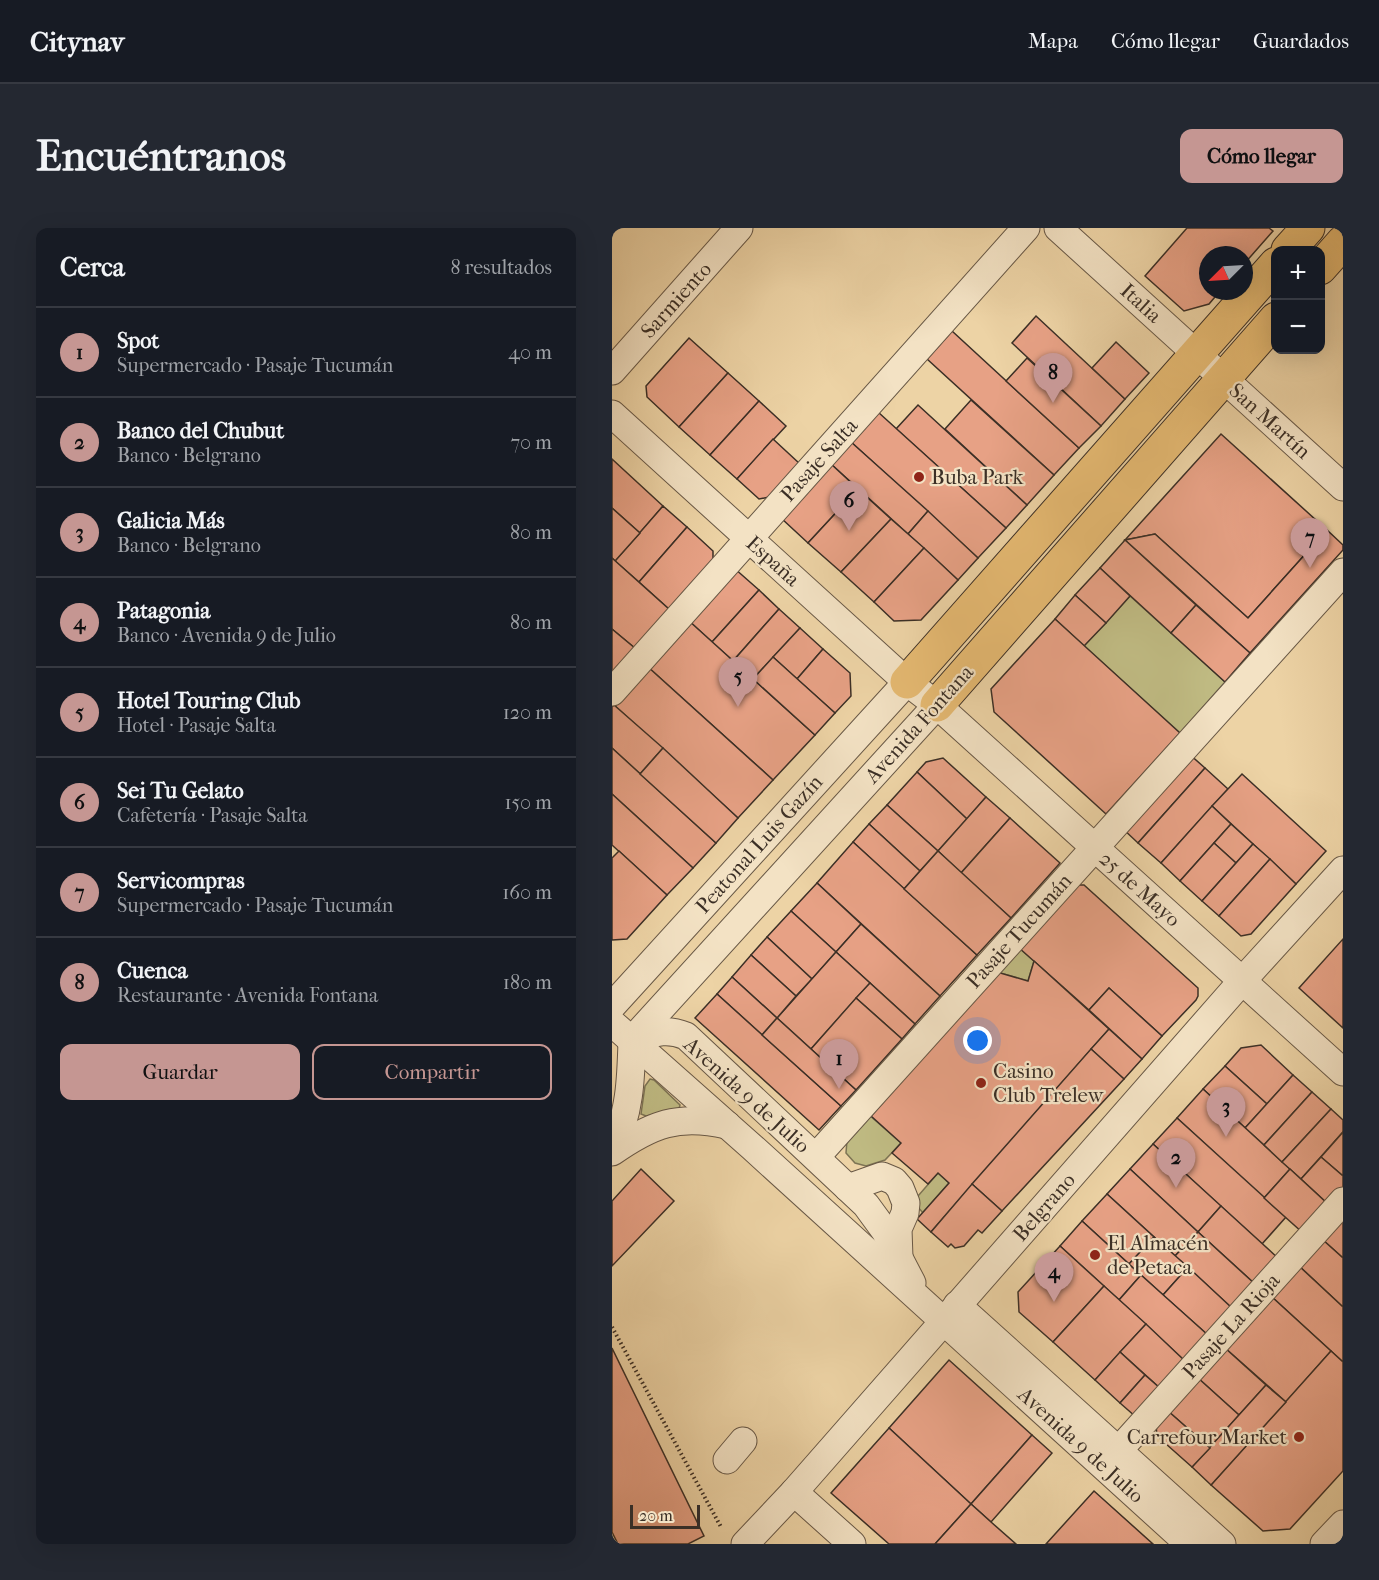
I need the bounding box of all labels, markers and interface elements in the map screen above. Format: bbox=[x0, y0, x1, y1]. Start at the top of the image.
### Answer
text: Citynav bbox=[30, 25, 124, 58]
text: Mapa bbox=[1028, 29, 1078, 53]
text: Cómo llegar bbox=[1111, 29, 1220, 53]
text: Guardados bbox=[1253, 29, 1349, 53]
button: Cómo llegar bbox=[1180, 129, 1343, 183]
text: Encuéntranos bbox=[36, 132, 286, 181]
north arrow bbox=[1199, 246, 1253, 300]
map controls bbox=[1271, 246, 1325, 354]
button: + bbox=[1271, 246, 1325, 300]
text: Cerca bbox=[60, 252, 125, 283]
text: 8 resultados bbox=[450, 256, 552, 279]
street label: Sarmiento bbox=[636, 257, 716, 343]
street label: Italia bbox=[1116, 278, 1167, 328]
button: − bbox=[1271, 300, 1325, 354]
text: Spot bbox=[117, 328, 159, 354]
text: 1 bbox=[76, 341, 83, 364]
text: 40 m bbox=[508, 341, 552, 364]
text: Supermercado · Pasaje Tucumán bbox=[117, 354, 393, 377]
pin: 8 bbox=[1034, 354, 1072, 403]
street label: San Martín bbox=[1224, 378, 1316, 464]
street label: Pasaje Salta bbox=[776, 413, 863, 506]
text: Banco del Chubut bbox=[117, 418, 284, 444]
text: 2 bbox=[74, 431, 85, 454]
text: 70 m bbox=[510, 431, 552, 454]
text: Banco · Belgrano bbox=[117, 444, 261, 467]
place label: Buba Park bbox=[931, 465, 1024, 489]
marker: Buba Park bbox=[912, 470, 926, 484]
pin: 6 bbox=[830, 482, 868, 531]
text: Galicia Más bbox=[117, 508, 225, 534]
pin: 7 bbox=[1290, 518, 1330, 568]
text: 3 bbox=[75, 521, 84, 544]
text: 80 m bbox=[510, 521, 552, 544]
street label: España bbox=[741, 531, 805, 591]
text: Banco · Belgrano bbox=[117, 534, 261, 557]
text: Patagonia bbox=[117, 598, 210, 624]
text: 4 bbox=[74, 611, 85, 634]
text: 80 m bbox=[510, 611, 552, 634]
text: Banco · Avenida 9 de Julio bbox=[117, 624, 336, 647]
pin: 5 bbox=[718, 658, 758, 707]
street label: Avenida Fontana bbox=[859, 660, 978, 789]
text: Hotel Touring Club bbox=[117, 688, 301, 714]
text: 5 bbox=[75, 701, 84, 724]
text: 120 m bbox=[503, 701, 552, 724]
text: Hotel · Pasaje Salta bbox=[117, 714, 276, 737]
street label: Peatonal Luis Gazín bbox=[691, 770, 827, 918]
text: Sei Tu Gelato bbox=[117, 778, 244, 804]
text: 6 bbox=[74, 791, 85, 814]
text: 150 m bbox=[504, 791, 552, 814]
text: Cafetería · Pasaje Salta bbox=[117, 804, 308, 827]
street label: 25 de Mayo bbox=[1095, 846, 1185, 932]
text: Servicompras bbox=[117, 868, 245, 894]
street label: Pasaje Tucumán bbox=[961, 869, 1077, 993]
text: 7 bbox=[75, 881, 84, 904]
text: 160 m bbox=[502, 881, 552, 904]
text: Supermercado · Pasaje Tucumán bbox=[117, 894, 393, 917]
text: Cuenca bbox=[117, 958, 188, 984]
text: 8 bbox=[74, 971, 85, 994]
text: 180 m bbox=[503, 971, 552, 994]
text: Restaurante · Avenida Fontana bbox=[117, 984, 378, 1007]
your location bbox=[963, 1026, 992, 1055]
street label: Avenida 9 de Julio bbox=[678, 1031, 815, 1158]
pin: 1 bbox=[820, 1040, 858, 1089]
button: Guardar bbox=[60, 1044, 300, 1100]
button: Compartir bbox=[312, 1044, 552, 1100]
place label: Casino Club Trelew bbox=[993, 1059, 1105, 1107]
marker: Casino Club Trelew bbox=[974, 1076, 988, 1090]
pin: 3 bbox=[1206, 1088, 1246, 1137]
pin: 2 bbox=[1156, 1138, 1196, 1188]
street label: Belgrano bbox=[1008, 1168, 1080, 1246]
place label: El Almacén de Petaca bbox=[1107, 1231, 1209, 1279]
marker: El Almacén de Petaca bbox=[1088, 1248, 1102, 1262]
pin: 4 bbox=[1034, 1252, 1074, 1302]
street label: Pasaje La Rioja bbox=[1177, 1268, 1285, 1384]
street label: Avenida 9 de Julio bbox=[1012, 1381, 1149, 1508]
place label: Carrefour Market bbox=[1127, 1425, 1287, 1449]
marker: Carrefour Market bbox=[1292, 1430, 1306, 1444]
scale bar bbox=[630, 1502, 700, 1530]
text: 20 m bbox=[639, 1506, 673, 1525]

